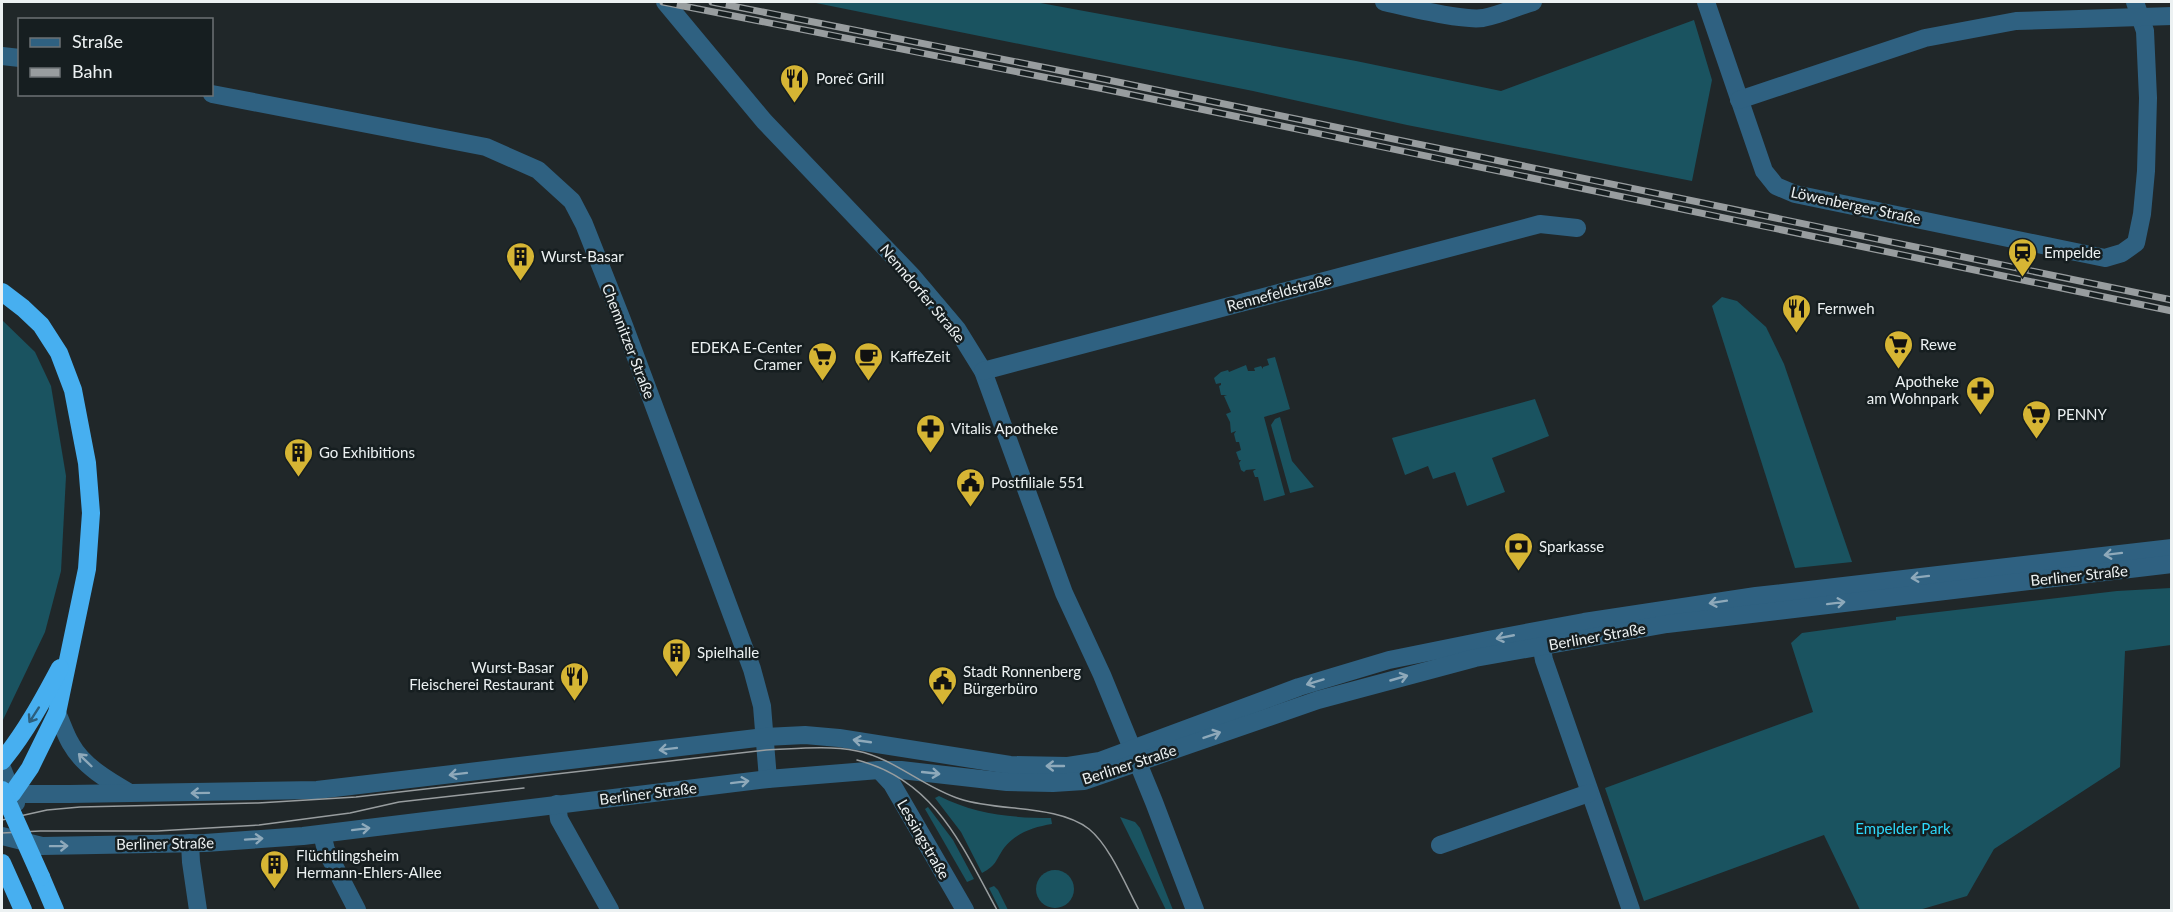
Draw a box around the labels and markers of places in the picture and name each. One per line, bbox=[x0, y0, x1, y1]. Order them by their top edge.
restaurant icon: Poreč Grill bbox=[779, 62, 811, 104]
place label: Poreč Grill bbox=[816, 69, 884, 87]
station icon: Empelde bbox=[2007, 236, 2039, 278]
building icon: Wurst-Basar bbox=[504, 240, 536, 282]
place label: Empelde bbox=[2044, 243, 2101, 261]
place label: Wurst-Basar bbox=[541, 247, 624, 265]
restaurant icon: Fernweh bbox=[1780, 292, 1812, 334]
place label: Fernweh bbox=[1817, 299, 1875, 317]
supermarket icon: Rewe bbox=[1883, 328, 1915, 370]
place label: Rewe bbox=[1920, 335, 1956, 353]
place label: EDEKA E-Center Cramer bbox=[691, 338, 803, 373]
supermarket icon: EDEKA E-Center Cramer bbox=[807, 340, 839, 382]
cafe icon: KaffeZeit bbox=[853, 340, 885, 382]
place label: KaffeZeit bbox=[890, 347, 951, 365]
place label: Apotheke am Wohnpark bbox=[1867, 372, 1959, 407]
pharmacy icon: Apotheke am Wohnpark bbox=[1964, 374, 1996, 416]
supermarket icon: PENNY bbox=[2020, 398, 2052, 440]
place label: PENNY bbox=[2057, 405, 2108, 423]
pharmacy icon: Vitalis Apotheke bbox=[914, 412, 946, 454]
place label: Vitalis Apotheke bbox=[951, 419, 1058, 437]
building icon: Go Exhibitions bbox=[282, 436, 314, 478]
place label: Go Exhibitions bbox=[319, 443, 415, 461]
public building icon: Postfiliale 551 bbox=[954, 466, 986, 508]
place label: Postfiliale 551 bbox=[991, 473, 1085, 491]
bank icon: Sparkasse bbox=[1502, 530, 1534, 572]
place label: Sparkasse bbox=[1539, 537, 1604, 555]
building icon: Spielhalle bbox=[660, 636, 692, 678]
place label: Spielhalle bbox=[697, 643, 759, 661]
place label: Wurst-Basar Fleischerei Restaurant bbox=[409, 658, 555, 693]
restaurant icon: Wurst-Basar Fleischerei Restaurant bbox=[559, 660, 591, 702]
place label: Stadt Ronnenberg Bürgerbüro bbox=[963, 662, 1081, 697]
public building icon: Stadt Ronnenberg Bürgerbüro bbox=[926, 664, 958, 706]
place label: Flüchtlingsheim Hermann-Ehlers-Allee bbox=[296, 846, 442, 881]
building icon: Flüchtlingsheim Hermann-Ehlers-Allee bbox=[259, 848, 291, 890]

